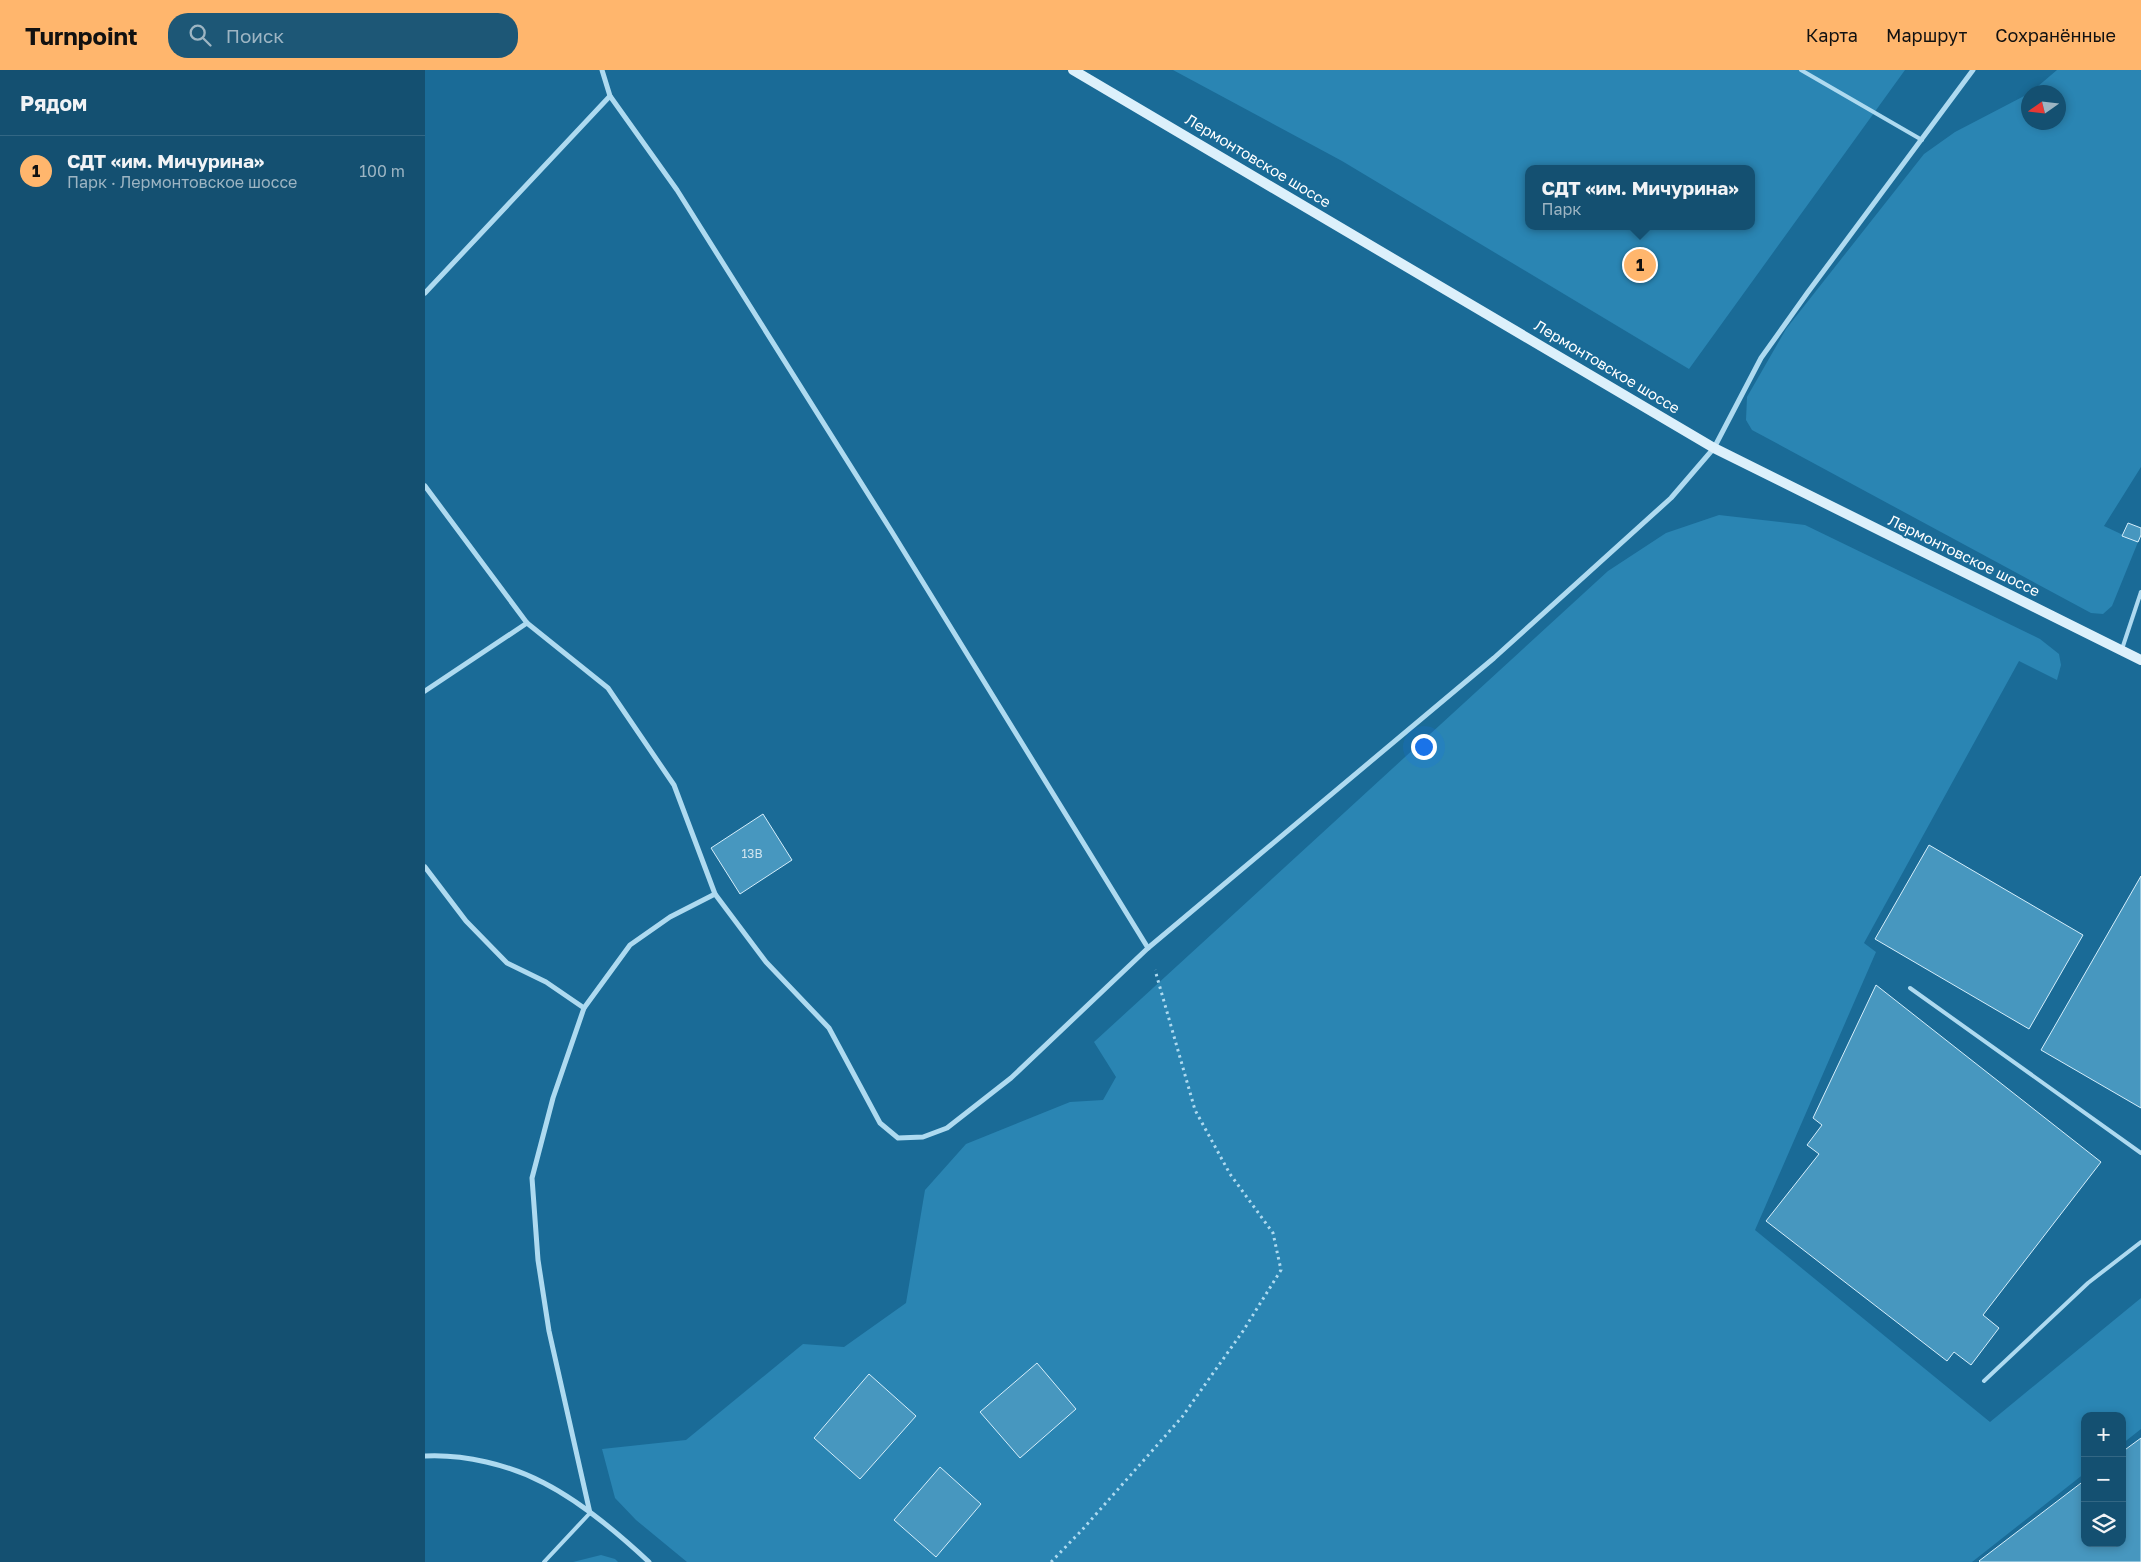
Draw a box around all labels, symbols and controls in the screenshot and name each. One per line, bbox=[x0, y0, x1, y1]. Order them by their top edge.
search box bbox=[168, 13, 518, 58]
text: Turnpoint bbox=[25, 21, 138, 50]
icon: search bbox=[186, 21, 214, 49]
text: Поиск bbox=[226, 24, 284, 47]
text: Карта bbox=[1806, 24, 1858, 46]
text: Маршрут bbox=[1886, 24, 1967, 46]
text: Сохранённые bbox=[1995, 24, 2116, 46]
north arrow bbox=[2021, 85, 2066, 130]
text: Рядом bbox=[20, 90, 87, 116]
street label: Лермонтовское шоссе bbox=[1183, 110, 1335, 211]
text: СДТ «им. Мичурина» bbox=[67, 149, 264, 172]
text: 1 bbox=[32, 161, 40, 181]
text: 100 m bbox=[359, 161, 405, 181]
popup bbox=[1525, 165, 1755, 230]
text: Парк · Лермонтовское шоссе bbox=[67, 172, 297, 192]
text: СДТ «им. Мичурина» bbox=[1541, 176, 1739, 199]
text: Парк bbox=[1541, 199, 1582, 219]
pin: 1 bbox=[1624, 246, 1656, 284]
street label: Лермонтовское шоссе bbox=[1532, 316, 1684, 417]
street label: Лермонтовское шоссе bbox=[1886, 511, 2043, 600]
your location bbox=[1411, 734, 1437, 760]
house number: 13В bbox=[742, 846, 762, 861]
map controls bbox=[2081, 1412, 2126, 1547]
button: + bbox=[2081, 1412, 2126, 1457]
button: − bbox=[2081, 1457, 2126, 1502]
button: layers bbox=[2081, 1502, 2126, 1547]

